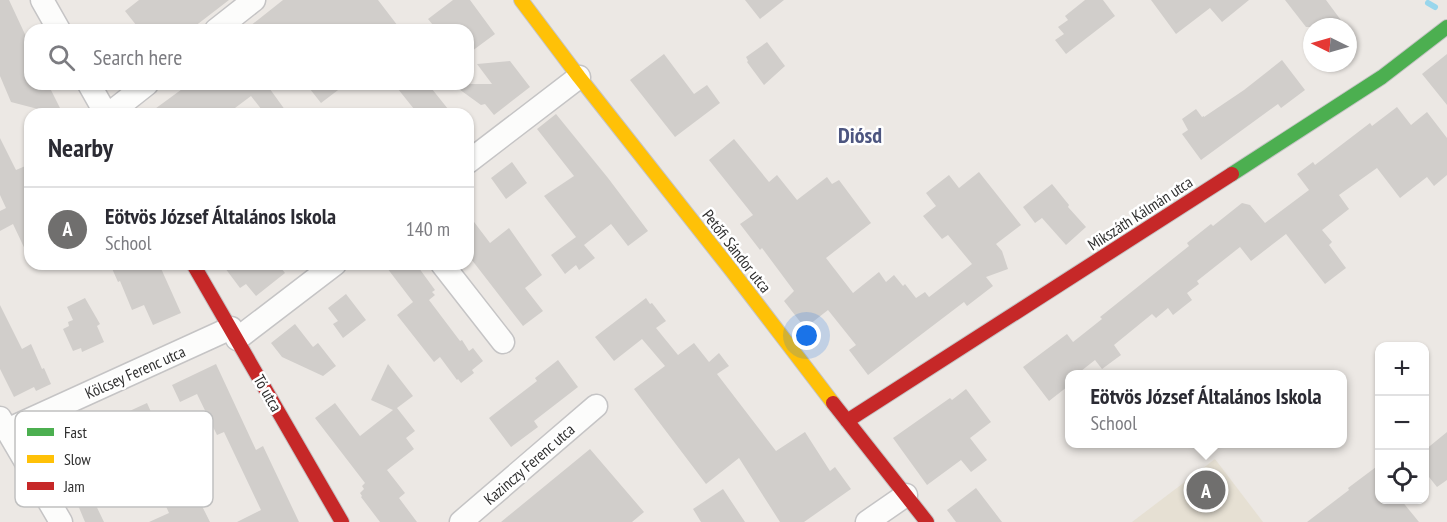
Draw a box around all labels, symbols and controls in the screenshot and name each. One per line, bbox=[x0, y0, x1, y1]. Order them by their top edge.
north arrow bbox=[1303, 18, 1357, 72]
search box bbox=[24, 24, 474, 90]
icon: search bbox=[45, 41, 78, 74]
text: Search here bbox=[93, 43, 182, 71]
district label: Diósd bbox=[838, 121, 882, 149]
text: Nearby bbox=[48, 131, 113, 164]
street label: Mikszáth Kálmán utca bbox=[1084, 172, 1196, 254]
text: Eötvös József Általános Iskola bbox=[105, 202, 336, 230]
street label: Petőfi Sándor utca bbox=[698, 205, 776, 297]
text: A bbox=[62, 216, 73, 242]
text: 140 m bbox=[406, 216, 450, 242]
text: School bbox=[105, 230, 151, 256]
your location bbox=[792, 321, 821, 350]
street label: Kölcsey Ferenc utca bbox=[82, 341, 188, 403]
map controls bbox=[1375, 342, 1429, 504]
button: + bbox=[1375, 342, 1429, 396]
popup bbox=[1065, 370, 1347, 448]
street label: Tó utca bbox=[249, 371, 287, 415]
text: Eötvös József Általános Iskola bbox=[1090, 382, 1322, 410]
button: − bbox=[1375, 396, 1429, 450]
text: School bbox=[1090, 410, 1137, 436]
legend bbox=[15, 411, 213, 507]
street label: Kazinczy Ferenc utca bbox=[480, 419, 578, 509]
text: Fast bbox=[64, 422, 87, 442]
text: Slow bbox=[64, 449, 91, 469]
button: locate bbox=[1375, 450, 1429, 504]
pin: A bbox=[1186, 468, 1226, 512]
text: Jam bbox=[63, 476, 85, 496]

